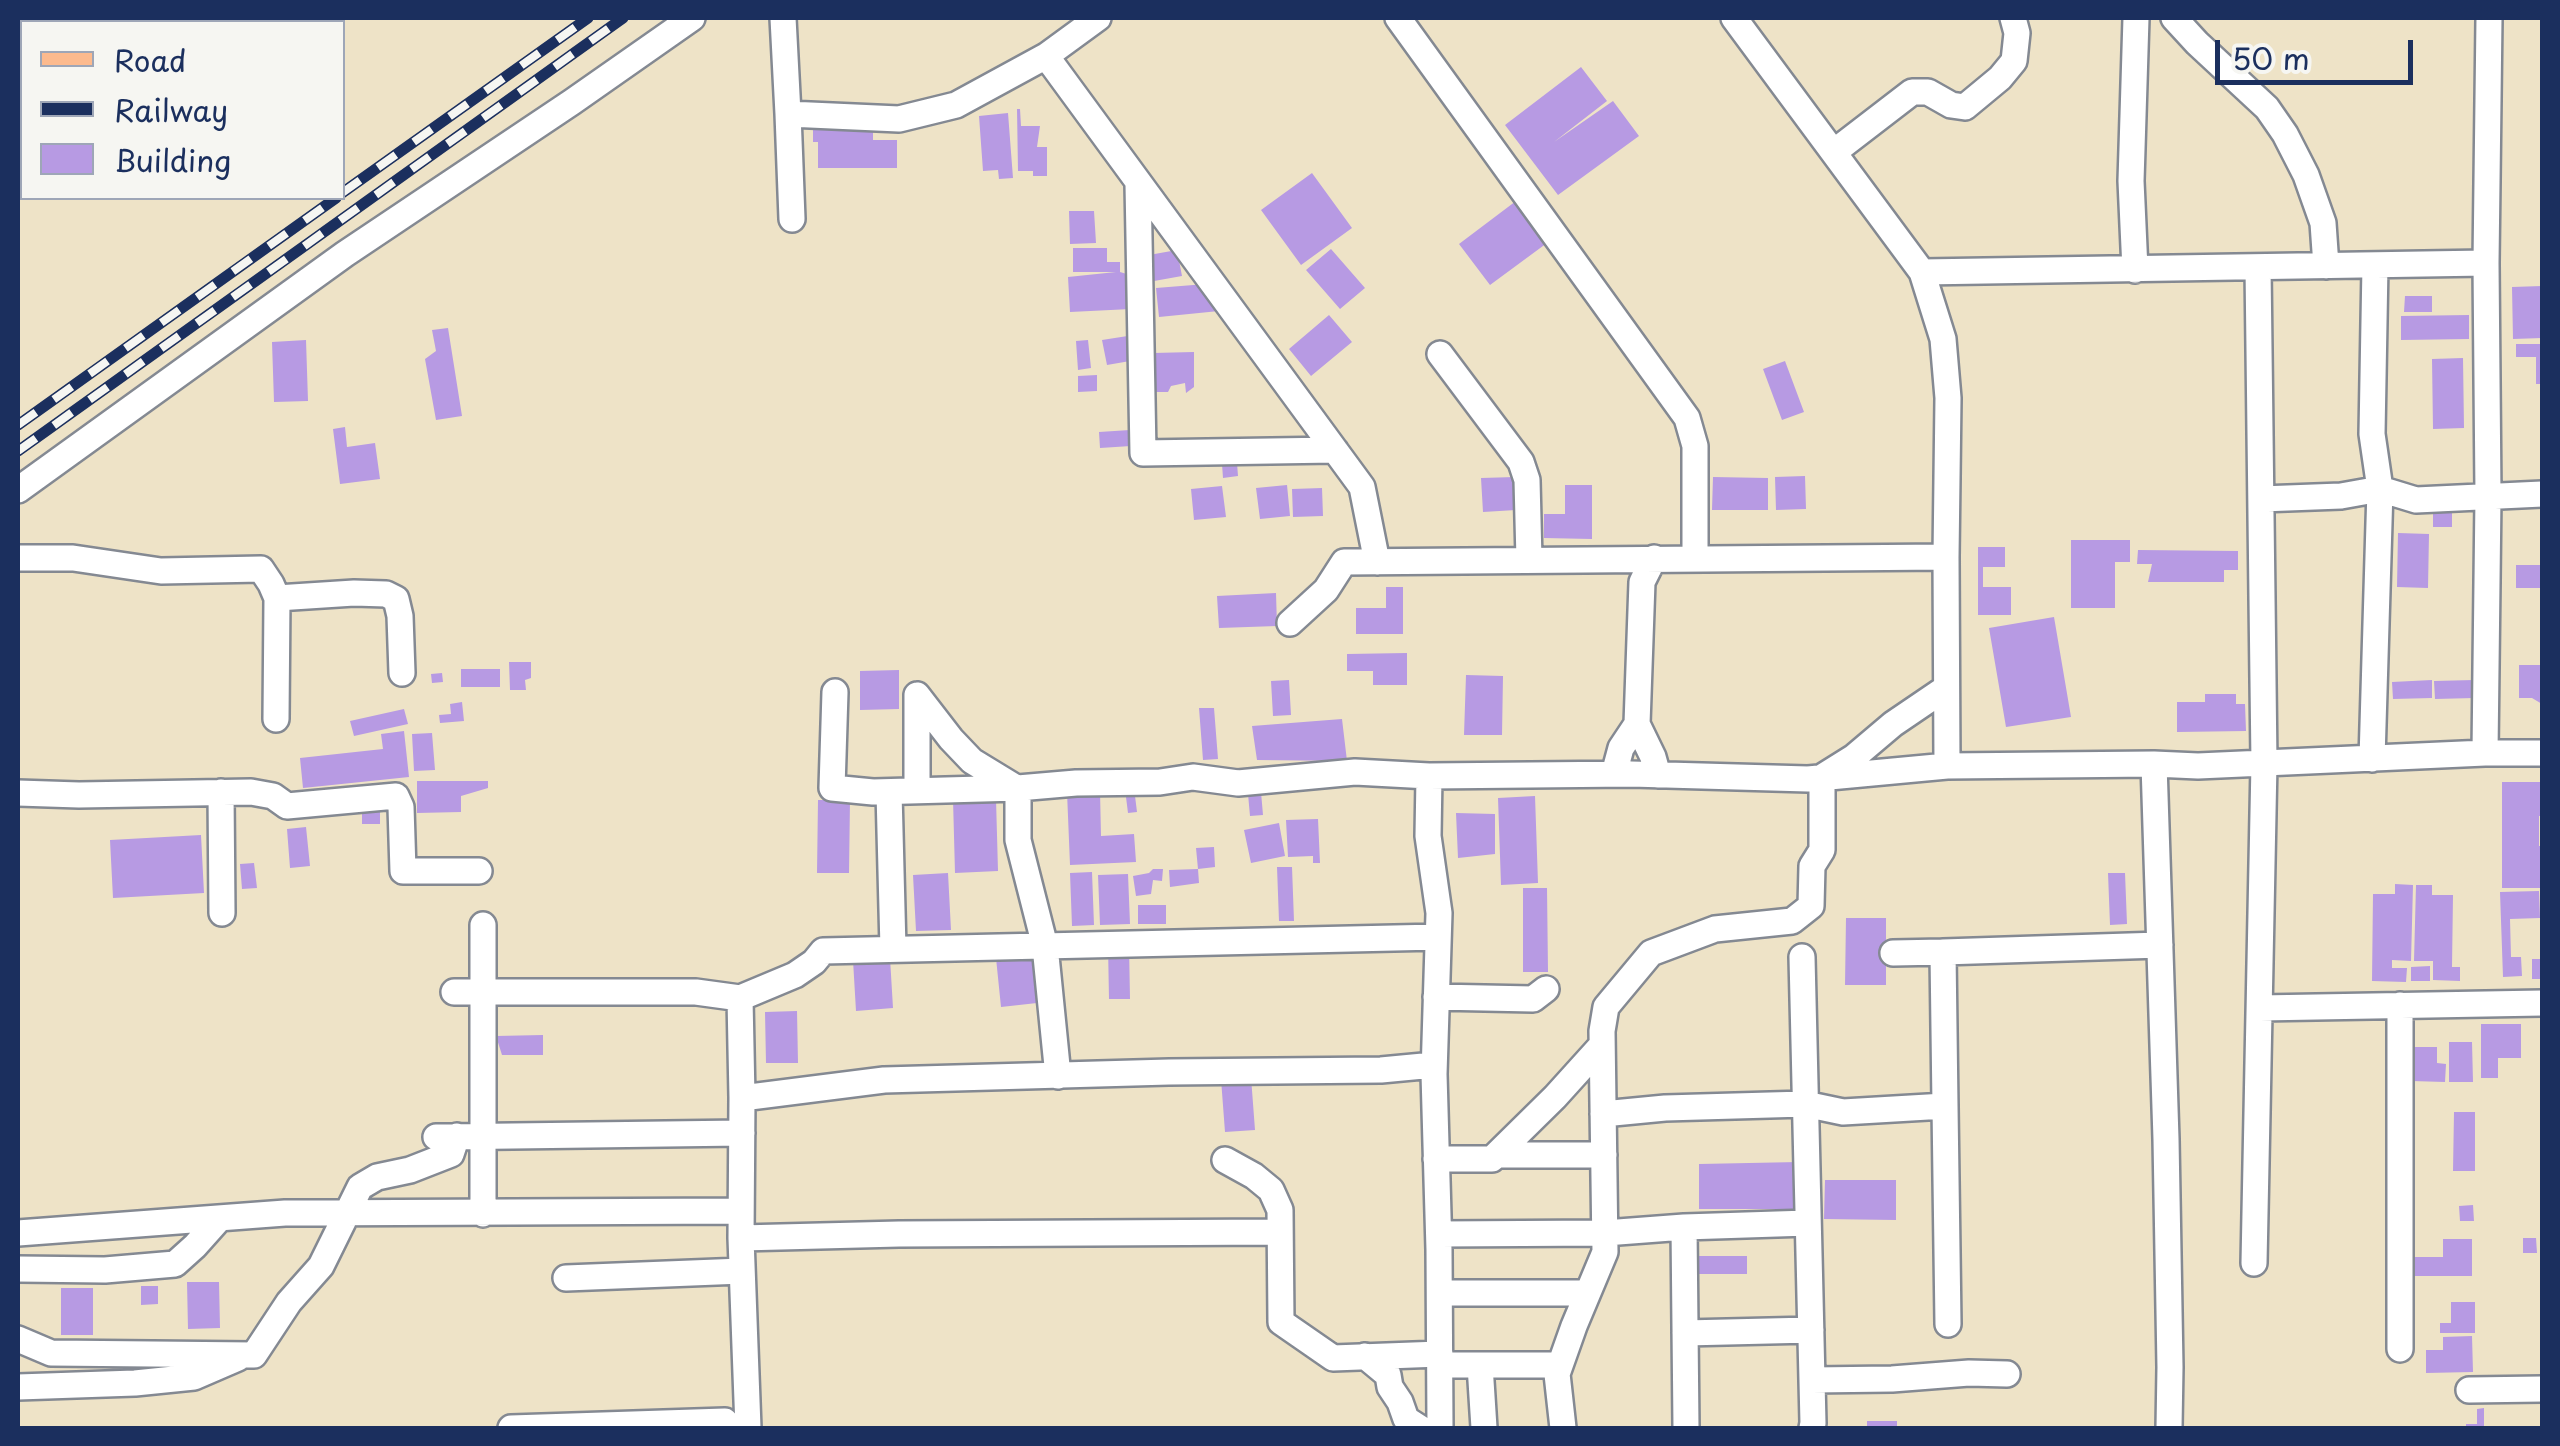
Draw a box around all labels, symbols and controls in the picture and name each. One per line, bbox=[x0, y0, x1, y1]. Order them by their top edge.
legend bbox=[20, 20, 345, 200]
scale bar bbox=[2220, 20, 2418, 82]
text: 50 m bbox=[2232, 35, 2310, 80]
text: Road bbox=[114, 37, 187, 82]
text: Railway bbox=[114, 87, 228, 132]
text: Building bbox=[114, 137, 231, 182]

